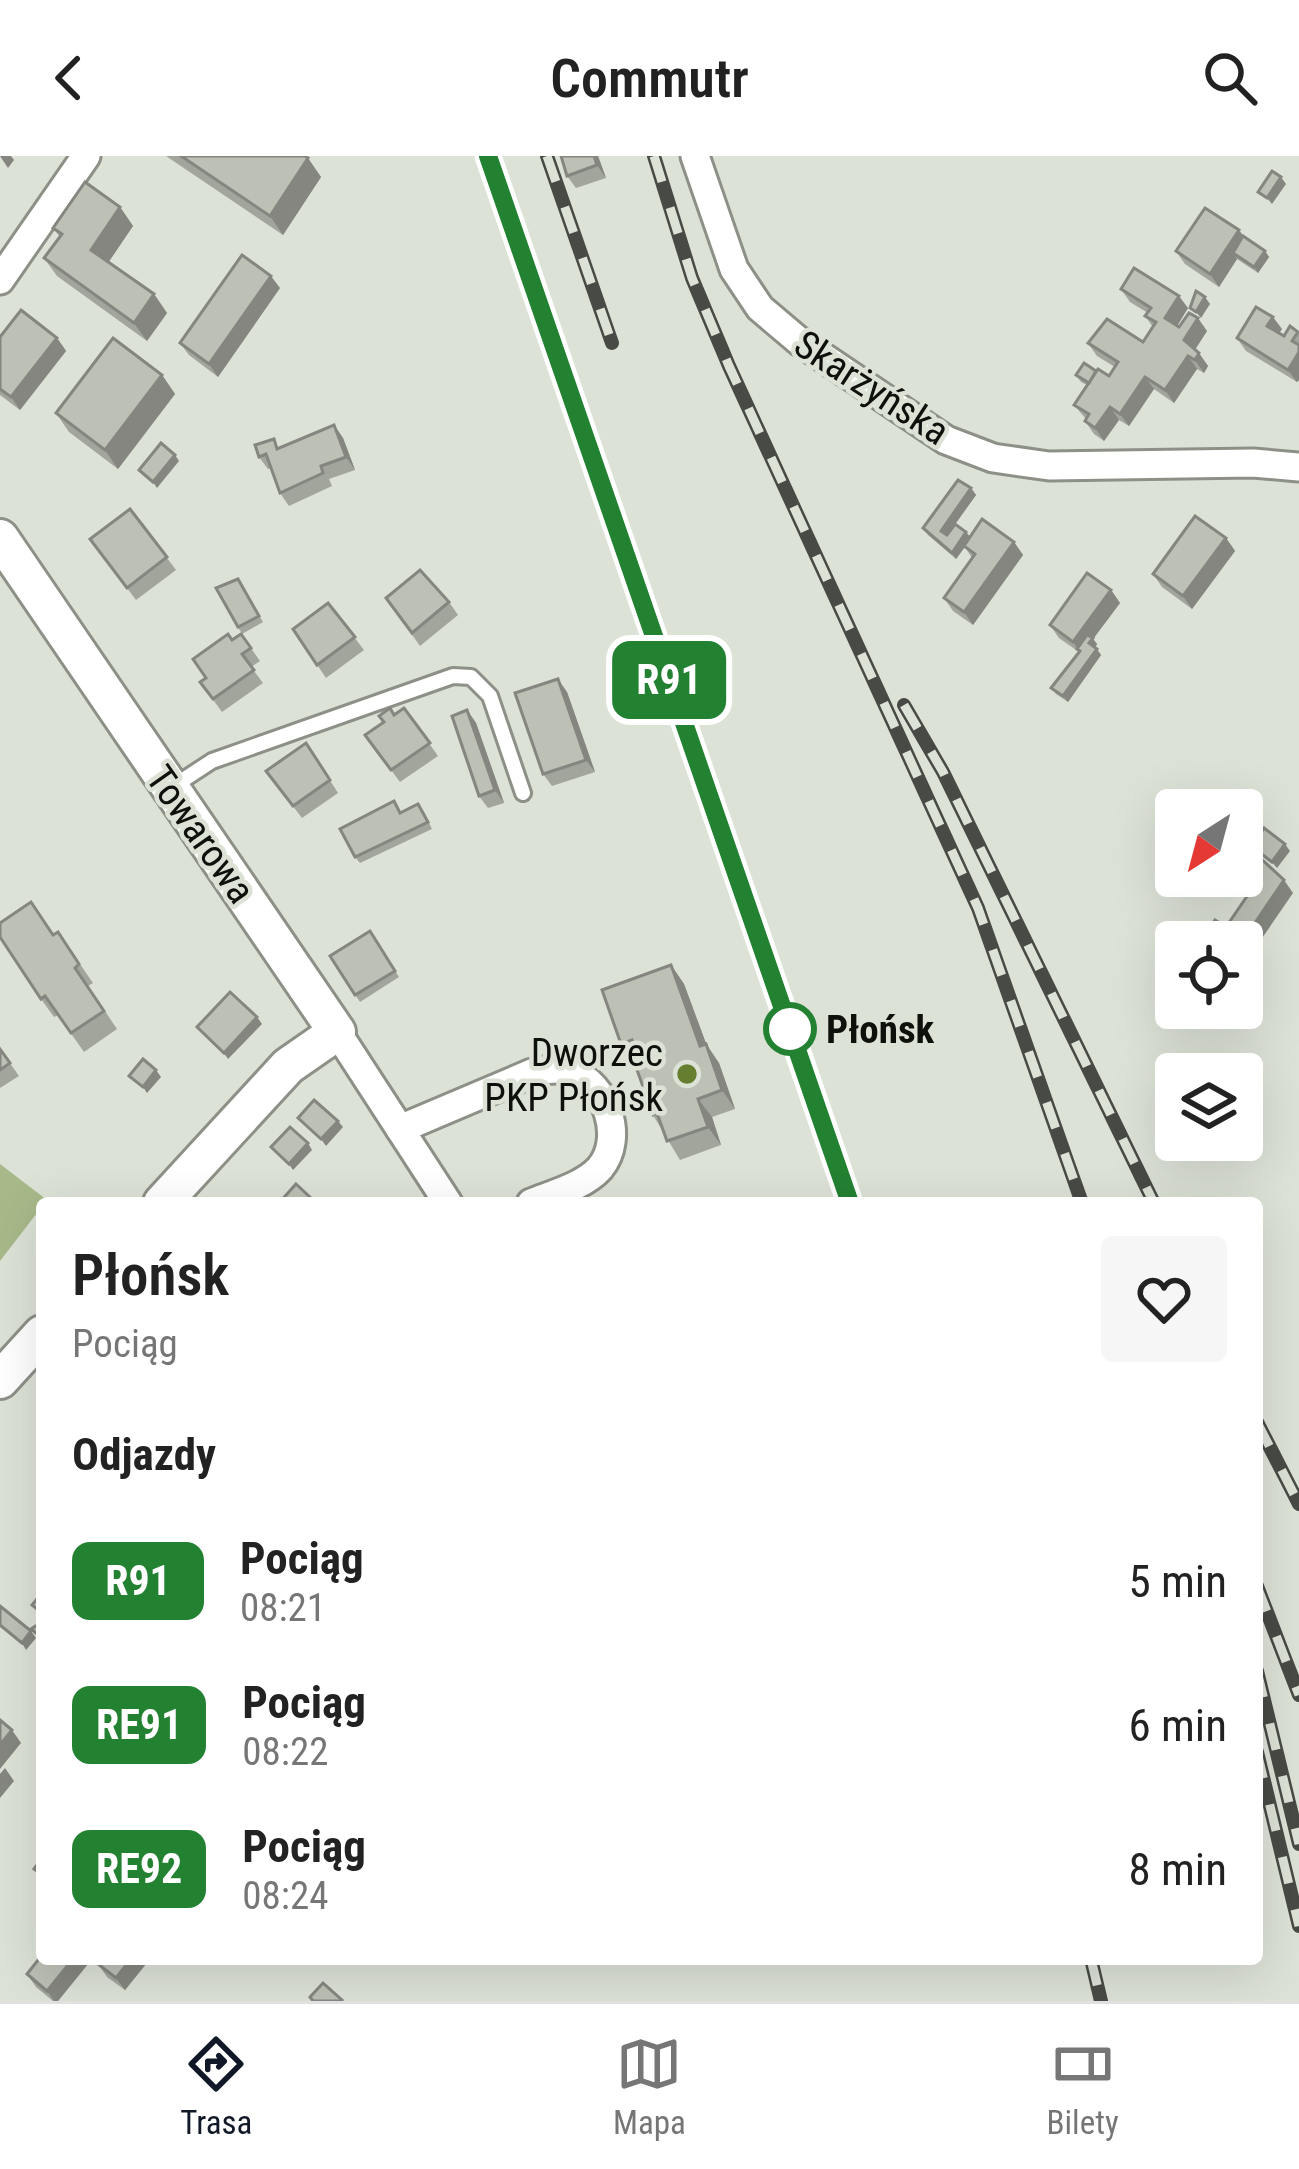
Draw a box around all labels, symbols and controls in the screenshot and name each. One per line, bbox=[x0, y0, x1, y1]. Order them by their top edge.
icon: back bbox=[36, 45, 102, 111]
icon: search bbox=[1197, 45, 1263, 111]
text: Commutr bbox=[550, 47, 749, 110]
street label: Skarżyńska bbox=[786, 321, 957, 455]
line badge: R91 bbox=[600, 641, 738, 719]
text: R91 bbox=[636, 655, 702, 704]
street label: Towarowa bbox=[136, 757, 264, 912]
north arrow bbox=[1155, 789, 1263, 897]
map controls bbox=[1155, 789, 1263, 1161]
button: locate bbox=[1155, 921, 1263, 1029]
marker: Płońsk bbox=[765, 1004, 815, 1054]
place label: Płońsk bbox=[826, 1007, 935, 1053]
place label: Dworzec PKP Płońsk bbox=[484, 1030, 663, 1121]
button: layers bbox=[1155, 1053, 1263, 1161]
marker: Dworzec PKP Płońsk bbox=[674, 1061, 700, 1087]
button: heart bbox=[1101, 1236, 1227, 1362]
text: Płońsk bbox=[72, 1242, 229, 1309]
text: Pociąg bbox=[72, 1321, 178, 1367]
text: Odjazdy bbox=[72, 1428, 216, 1481]
text: Pociąg bbox=[240, 1532, 364, 1585]
text: 5 min bbox=[1128, 1555, 1227, 1608]
text: R91 bbox=[105, 1556, 171, 1605]
text: 08:21 bbox=[240, 1585, 326, 1631]
text: Pociąg bbox=[242, 1676, 366, 1729]
text: 6 min bbox=[1128, 1699, 1227, 1752]
text: RE91 bbox=[96, 1700, 182, 1749]
text: 08:22 bbox=[242, 1729, 328, 1775]
text: Pociąg bbox=[242, 1820, 366, 1873]
text: 8 min bbox=[1128, 1843, 1227, 1896]
text: RE92 bbox=[96, 1844, 182, 1893]
text: 08:24 bbox=[242, 1873, 328, 1919]
tab: Trasa bbox=[180, 2031, 252, 2142]
tab: Mapa bbox=[613, 2031, 686, 2142]
tab: Bilety bbox=[1047, 2031, 1119, 2142]

